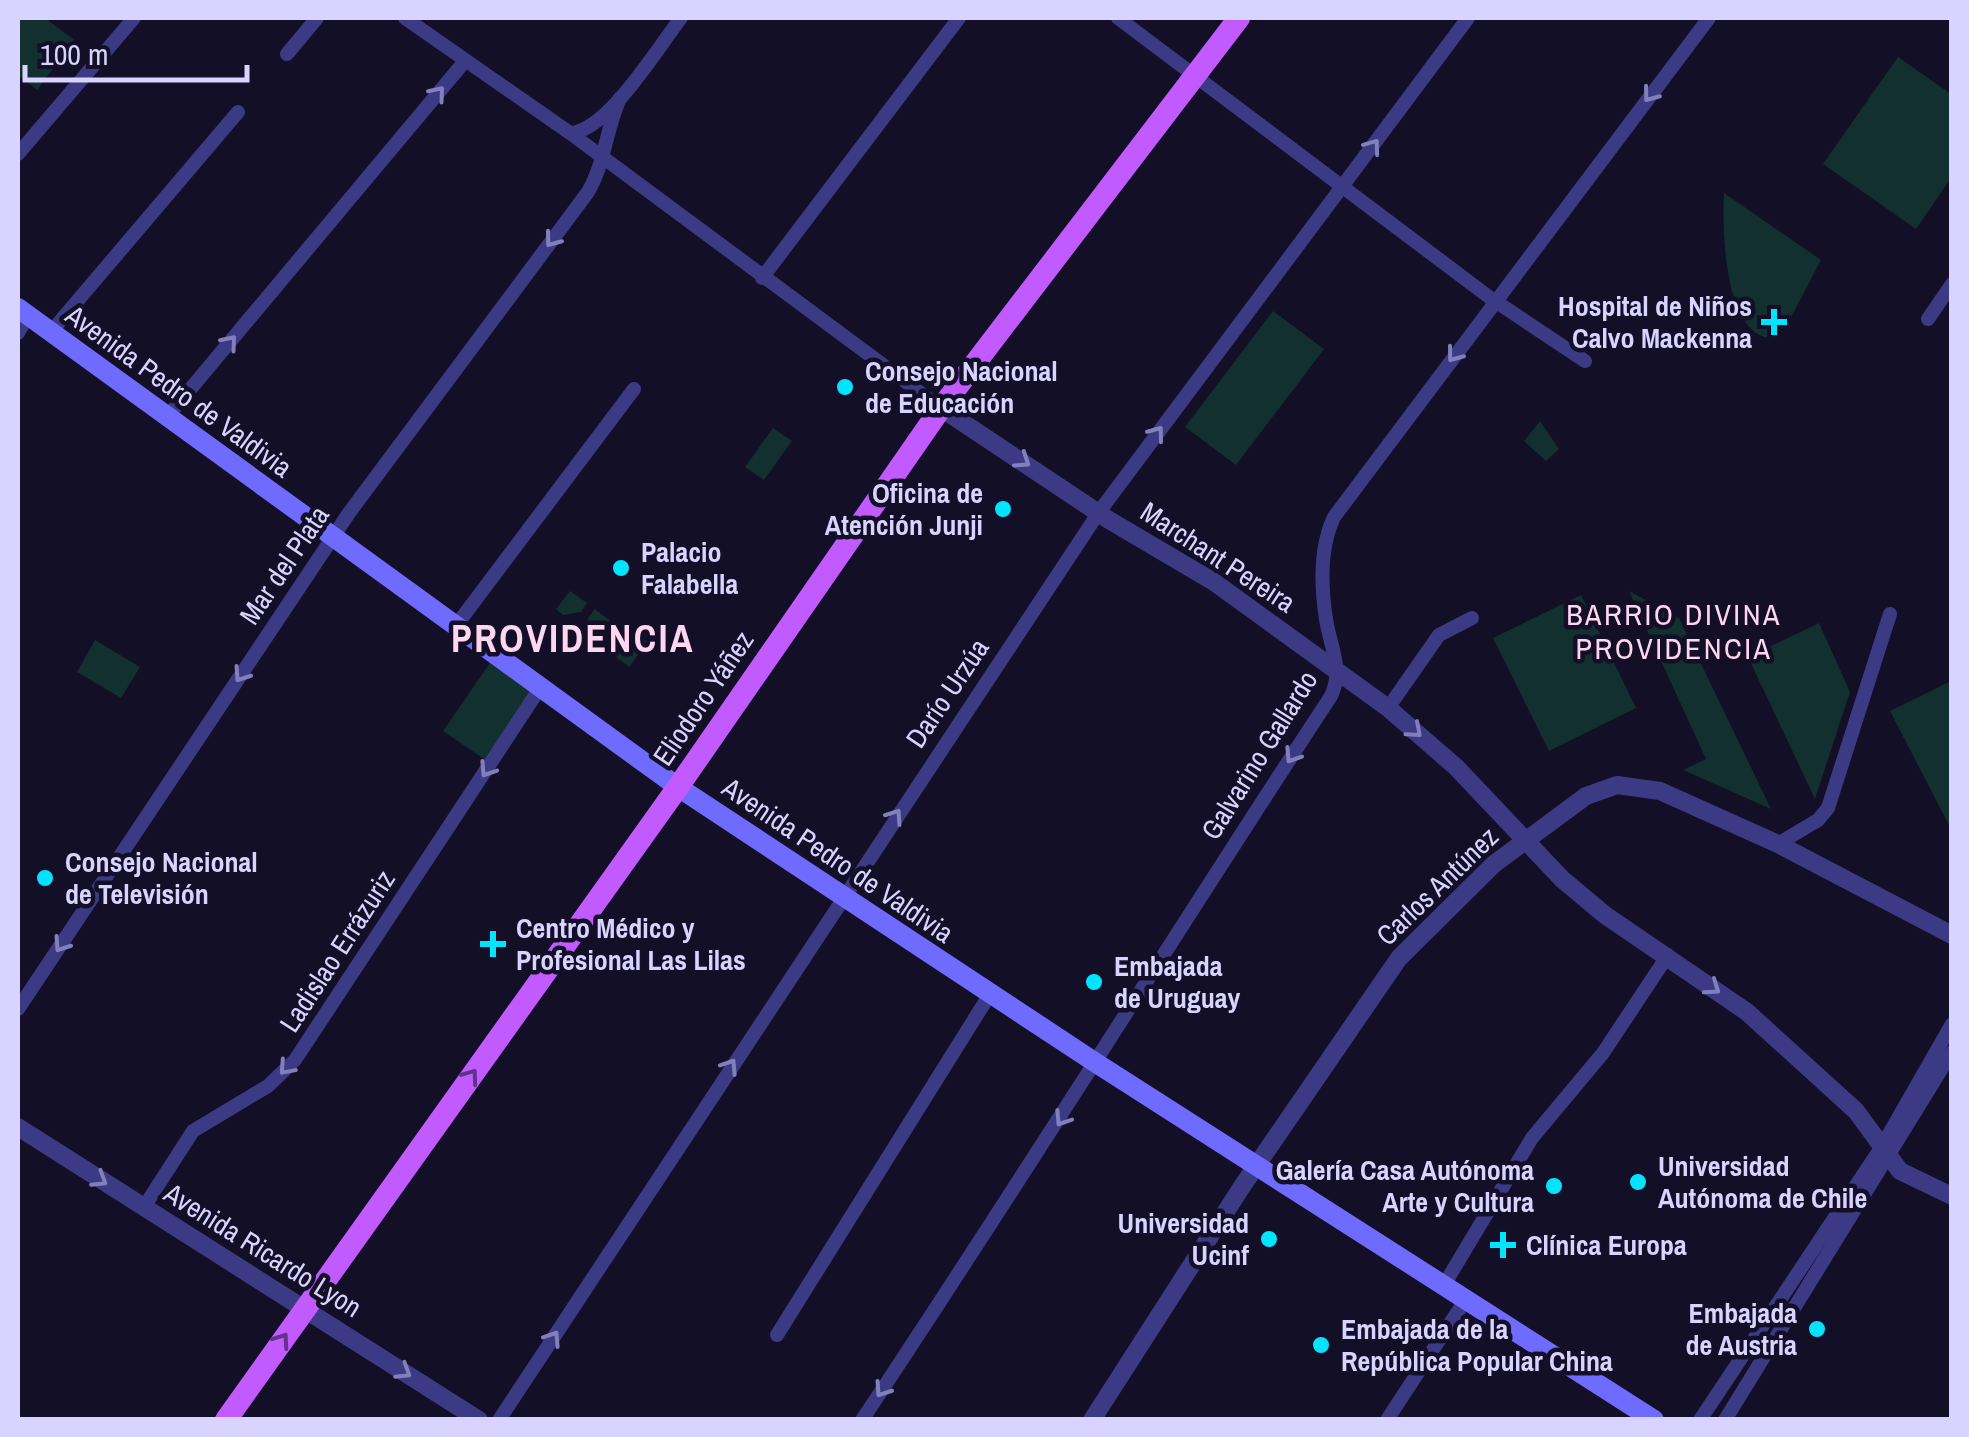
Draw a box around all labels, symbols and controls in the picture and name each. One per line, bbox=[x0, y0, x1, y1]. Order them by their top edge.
scale bar bbox=[25, 20, 248, 82]
text: 100 m bbox=[40, 34, 108, 74]
one-way arrow bbox=[1645, 84, 1662, 102]
one-way arrow bbox=[427, 86, 445, 105]
one-way arrow bbox=[1362, 139, 1379, 157]
one-way arrow bbox=[547, 229, 564, 247]
place label: Hospital de Niños Calvo Mackenna bbox=[1558, 287, 1752, 357]
street label: Avenida Pedro de Valdivia bbox=[57, 295, 300, 486]
marker: Hospital de Niños Calvo Mackenna bbox=[1761, 309, 1787, 335]
one-way arrow bbox=[218, 336, 236, 354]
one-way arrow bbox=[1449, 344, 1466, 362]
place label: Consejo Nacional de Educación bbox=[865, 352, 1058, 422]
marker: Consejo Nacional de Educación bbox=[834, 376, 856, 398]
one-way arrow bbox=[1145, 426, 1162, 444]
one-way arrow bbox=[1013, 449, 1031, 468]
place label: Oficina de Atención Junji bbox=[825, 474, 983, 544]
street label: Marchant Pereira bbox=[1133, 493, 1303, 621]
street label: Mar del Plata bbox=[230, 498, 338, 632]
marker: Oficina de Atención Junji bbox=[992, 498, 1014, 520]
place label: Palacio Falabella bbox=[641, 533, 738, 603]
marker: Palacio Falabella bbox=[610, 557, 632, 579]
district label: BARRIO DIVINA PROVIDENCIA bbox=[1566, 594, 1782, 668]
district label: PROVIDENCIA bbox=[451, 613, 695, 664]
street label: Eliodoro Yáñez bbox=[644, 623, 762, 773]
street label: Darío Urzúa bbox=[897, 631, 997, 755]
one-way arrow bbox=[235, 663, 253, 682]
street label: Galvarino Gallardo bbox=[1192, 663, 1326, 847]
one-way arrow bbox=[1404, 720, 1422, 738]
one-way arrow bbox=[1285, 745, 1304, 763]
one-way arrow bbox=[480, 759, 499, 777]
street label: Avenida Pedro de Valdivia bbox=[714, 768, 961, 952]
one-way arrow bbox=[883, 809, 902, 827]
street label: Carlos Antúnez bbox=[1368, 818, 1506, 954]
place label: Consejo Nacional de Televisión bbox=[65, 843, 258, 913]
street label: Ladislao Errázuriz bbox=[270, 863, 404, 1039]
marker: Consejo Nacional de Televisión bbox=[34, 867, 56, 889]
place label: Centro Médico y Profesional Las Lilas bbox=[516, 909, 746, 979]
marker: Centro Médico y Profesional Las Lilas bbox=[480, 931, 506, 957]
one-way arrow bbox=[54, 934, 73, 952]
place label: Embajada de Uruguay bbox=[1114, 947, 1241, 1017]
marker: Embajada de Uruguay bbox=[1083, 971, 1105, 993]
one-way arrow bbox=[1702, 975, 1721, 994]
one-way arrow bbox=[280, 1057, 298, 1075]
one-way arrow bbox=[718, 1059, 737, 1077]
one-way arrow bbox=[459, 1068, 478, 1087]
one-way arrow bbox=[1056, 1108, 1074, 1127]
place label: Universidad Autónoma de Chile bbox=[1658, 1147, 1867, 1217]
place label: Galería Casa Autónoma Arte y Cultura bbox=[1276, 1151, 1534, 1221]
one-way arrow bbox=[89, 1167, 107, 1186]
marker: Universidad Autónoma de Chile bbox=[1627, 1171, 1649, 1193]
street label: Avenida Ricardo Lyon bbox=[156, 1173, 369, 1326]
marker: Galería Casa Autónoma Arte y Cultura bbox=[1543, 1175, 1565, 1197]
place label: Universidad Ucinf bbox=[1118, 1204, 1249, 1274]
place label: Clínica Europa bbox=[1526, 1226, 1687, 1264]
marker: Universidad Ucinf bbox=[1258, 1228, 1280, 1250]
marker: Clínica Europa bbox=[1490, 1232, 1516, 1258]
place label: Embajada de Austria bbox=[1686, 1294, 1797, 1364]
place label: Embajada de la República Popular China bbox=[1341, 1310, 1613, 1380]
marker: Embajada de Austria bbox=[1806, 1318, 1828, 1340]
one-way arrow bbox=[540, 1331, 559, 1349]
one-way arrow bbox=[270, 1332, 288, 1351]
marker: Embajada de la República Popular China bbox=[1310, 1334, 1332, 1356]
one-way arrow bbox=[393, 1360, 411, 1379]
one-way arrow bbox=[876, 1378, 894, 1397]

